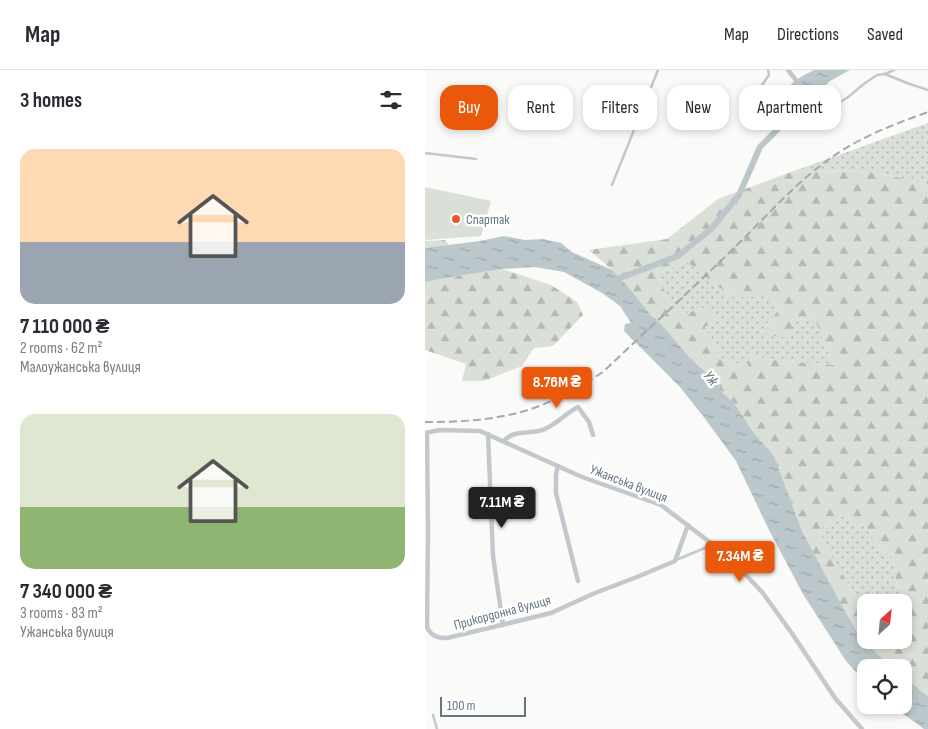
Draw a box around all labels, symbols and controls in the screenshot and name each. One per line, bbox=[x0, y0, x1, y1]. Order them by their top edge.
text: Map bbox=[25, 20, 60, 49]
text: Map bbox=[724, 24, 749, 45]
text: Directions bbox=[777, 24, 839, 45]
text: Saved bbox=[867, 24, 903, 45]
chip: Buy bbox=[440, 85, 498, 130]
chip: Rent bbox=[508, 85, 573, 130]
chip: Filters bbox=[583, 85, 657, 130]
chip: New bbox=[667, 85, 729, 130]
chip: Apartment bbox=[739, 85, 841, 130]
icon: filters bbox=[377, 86, 405, 114]
text: 3 homes bbox=[20, 88, 82, 113]
icon: home bbox=[168, 181, 258, 271]
place label: Спартак bbox=[466, 211, 510, 228]
marker: Спартак bbox=[450, 213, 462, 225]
text: 7 110 000 ₴ bbox=[20, 314, 109, 339]
text: 2 rooms · 62 m² bbox=[20, 339, 103, 358]
text: Малоужанська вулиця bbox=[20, 358, 141, 377]
pin: 8.76M ₴ bbox=[511, 366, 603, 409]
water label: Уж bbox=[699, 367, 723, 390]
text: 8.76M ₴ bbox=[533, 373, 581, 392]
icon: home bbox=[168, 446, 258, 536]
street label: Ужанська вулиця bbox=[588, 461, 670, 506]
pin: 7.11M ₴ bbox=[456, 486, 548, 529]
text: 7.11M ₴ bbox=[479, 493, 525, 512]
pin: 7.34M ₴ bbox=[694, 540, 786, 583]
text: 7.34M ₴ bbox=[716, 547, 764, 566]
text: 7 340 000 ₴ bbox=[20, 579, 112, 604]
street label: Прикордонна вулиця bbox=[452, 591, 552, 634]
north arrow bbox=[857, 594, 913, 649]
map controls bbox=[857, 594, 912, 714]
text: 3 rooms · 83 m² bbox=[20, 604, 103, 623]
text: Ужанська вулиця bbox=[20, 623, 114, 642]
button: locate bbox=[857, 659, 912, 714]
scale bar bbox=[440, 694, 526, 717]
text: 100 m bbox=[447, 697, 476, 714]

